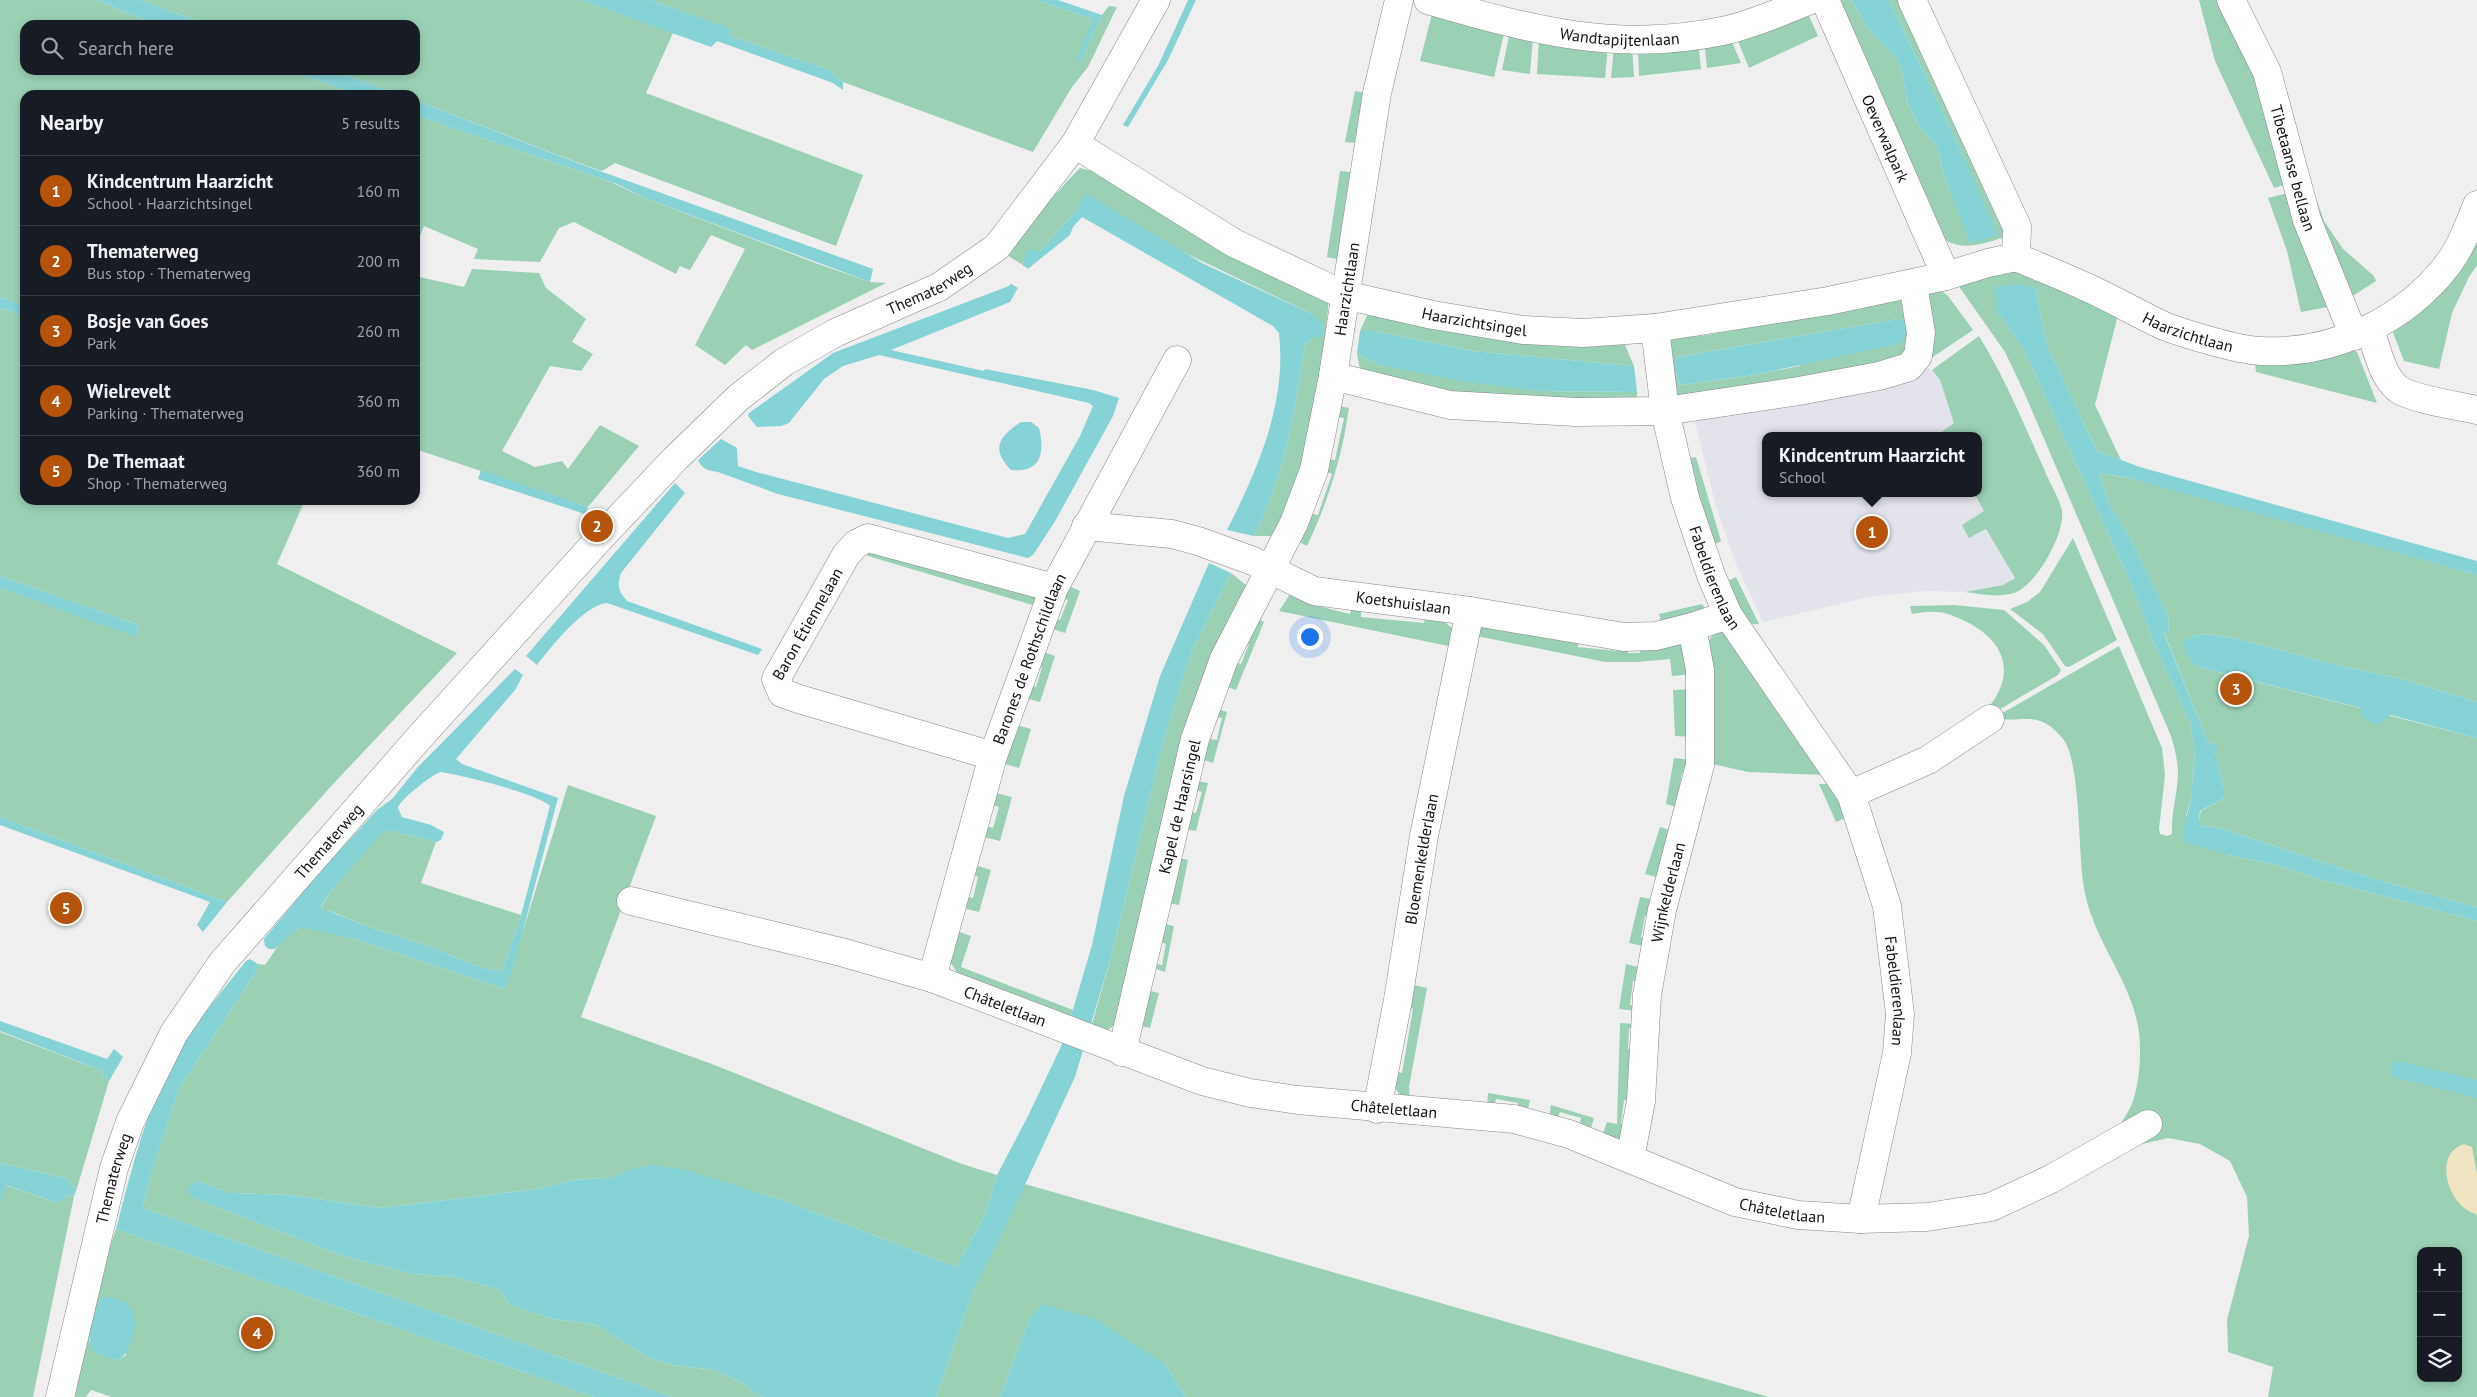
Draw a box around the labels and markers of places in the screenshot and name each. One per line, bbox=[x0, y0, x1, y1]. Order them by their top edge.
pin: 2 bbox=[581, 507, 613, 545]
pin: 1 bbox=[1856, 513, 1888, 551]
pin: 3 bbox=[2220, 670, 2252, 708]
pin: 5 bbox=[50, 889, 82, 927]
pin: 4 bbox=[241, 1314, 273, 1352]

